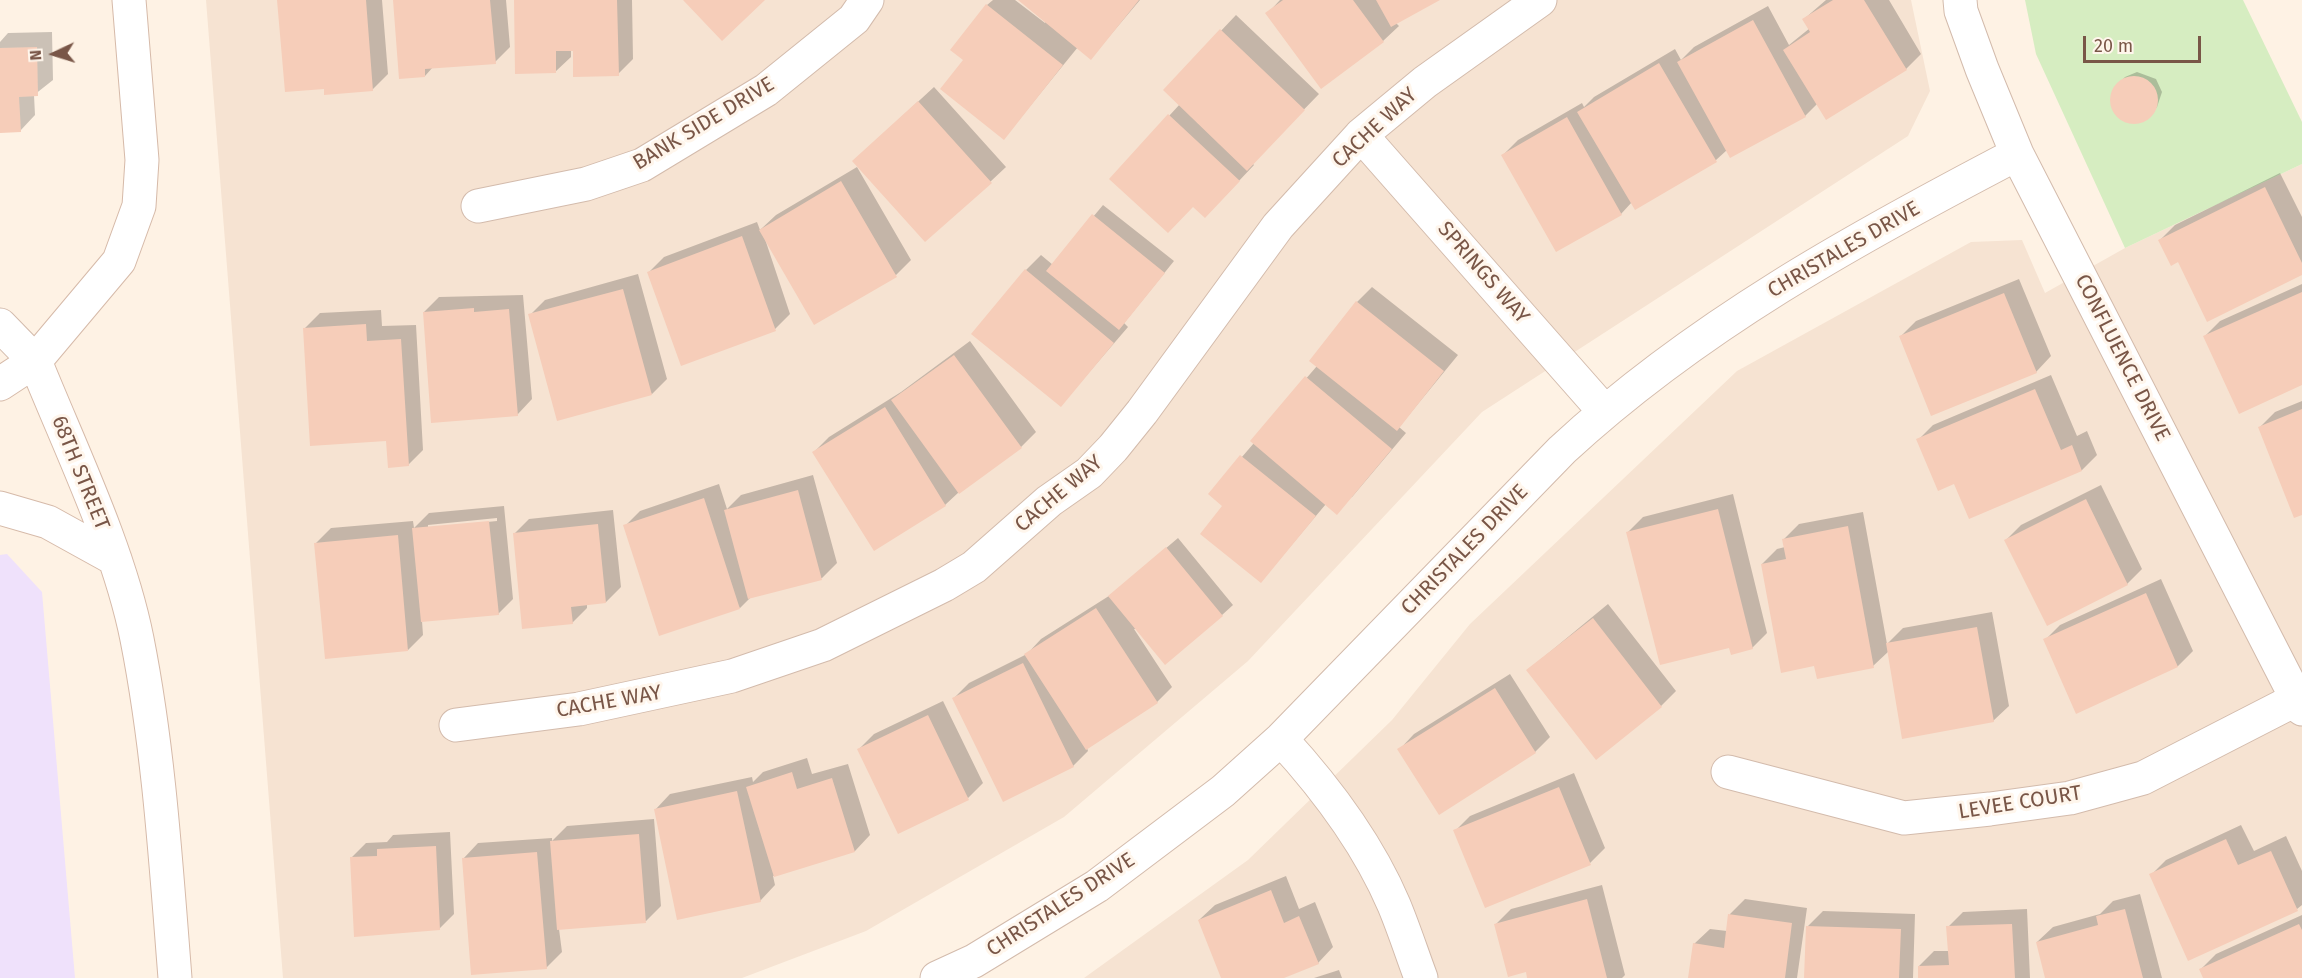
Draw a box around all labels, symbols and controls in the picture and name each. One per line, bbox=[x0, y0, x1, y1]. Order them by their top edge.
north arrow bbox=[24, 24, 84, 84]
scale bar bbox=[2086, 24, 2204, 62]
text: 20 m bbox=[2094, 35, 2133, 57]
text: N bbox=[26, 49, 45, 61]
street label: BANK SIDE DRIVE bbox=[629, 72, 779, 176]
street label: CACHE WAY bbox=[1328, 83, 1422, 173]
street label: CHRISTALES DRIVE bbox=[1763, 196, 1925, 304]
street label: SPRINGS WAY bbox=[1432, 217, 1534, 329]
street label: CONFLUENCE DRIVE bbox=[2069, 270, 2175, 446]
street label: 68TH STREET bbox=[46, 412, 114, 534]
street label: CACHE WAY bbox=[1010, 450, 1108, 538]
street label: CHRISTALES DRIVE bbox=[1396, 480, 1534, 620]
street label: CACHE WAY bbox=[554, 680, 664, 724]
street label: LEVEE COURT bbox=[1957, 781, 2083, 825]
street label: CHRISTALES DRIVE bbox=[982, 848, 1140, 962]

